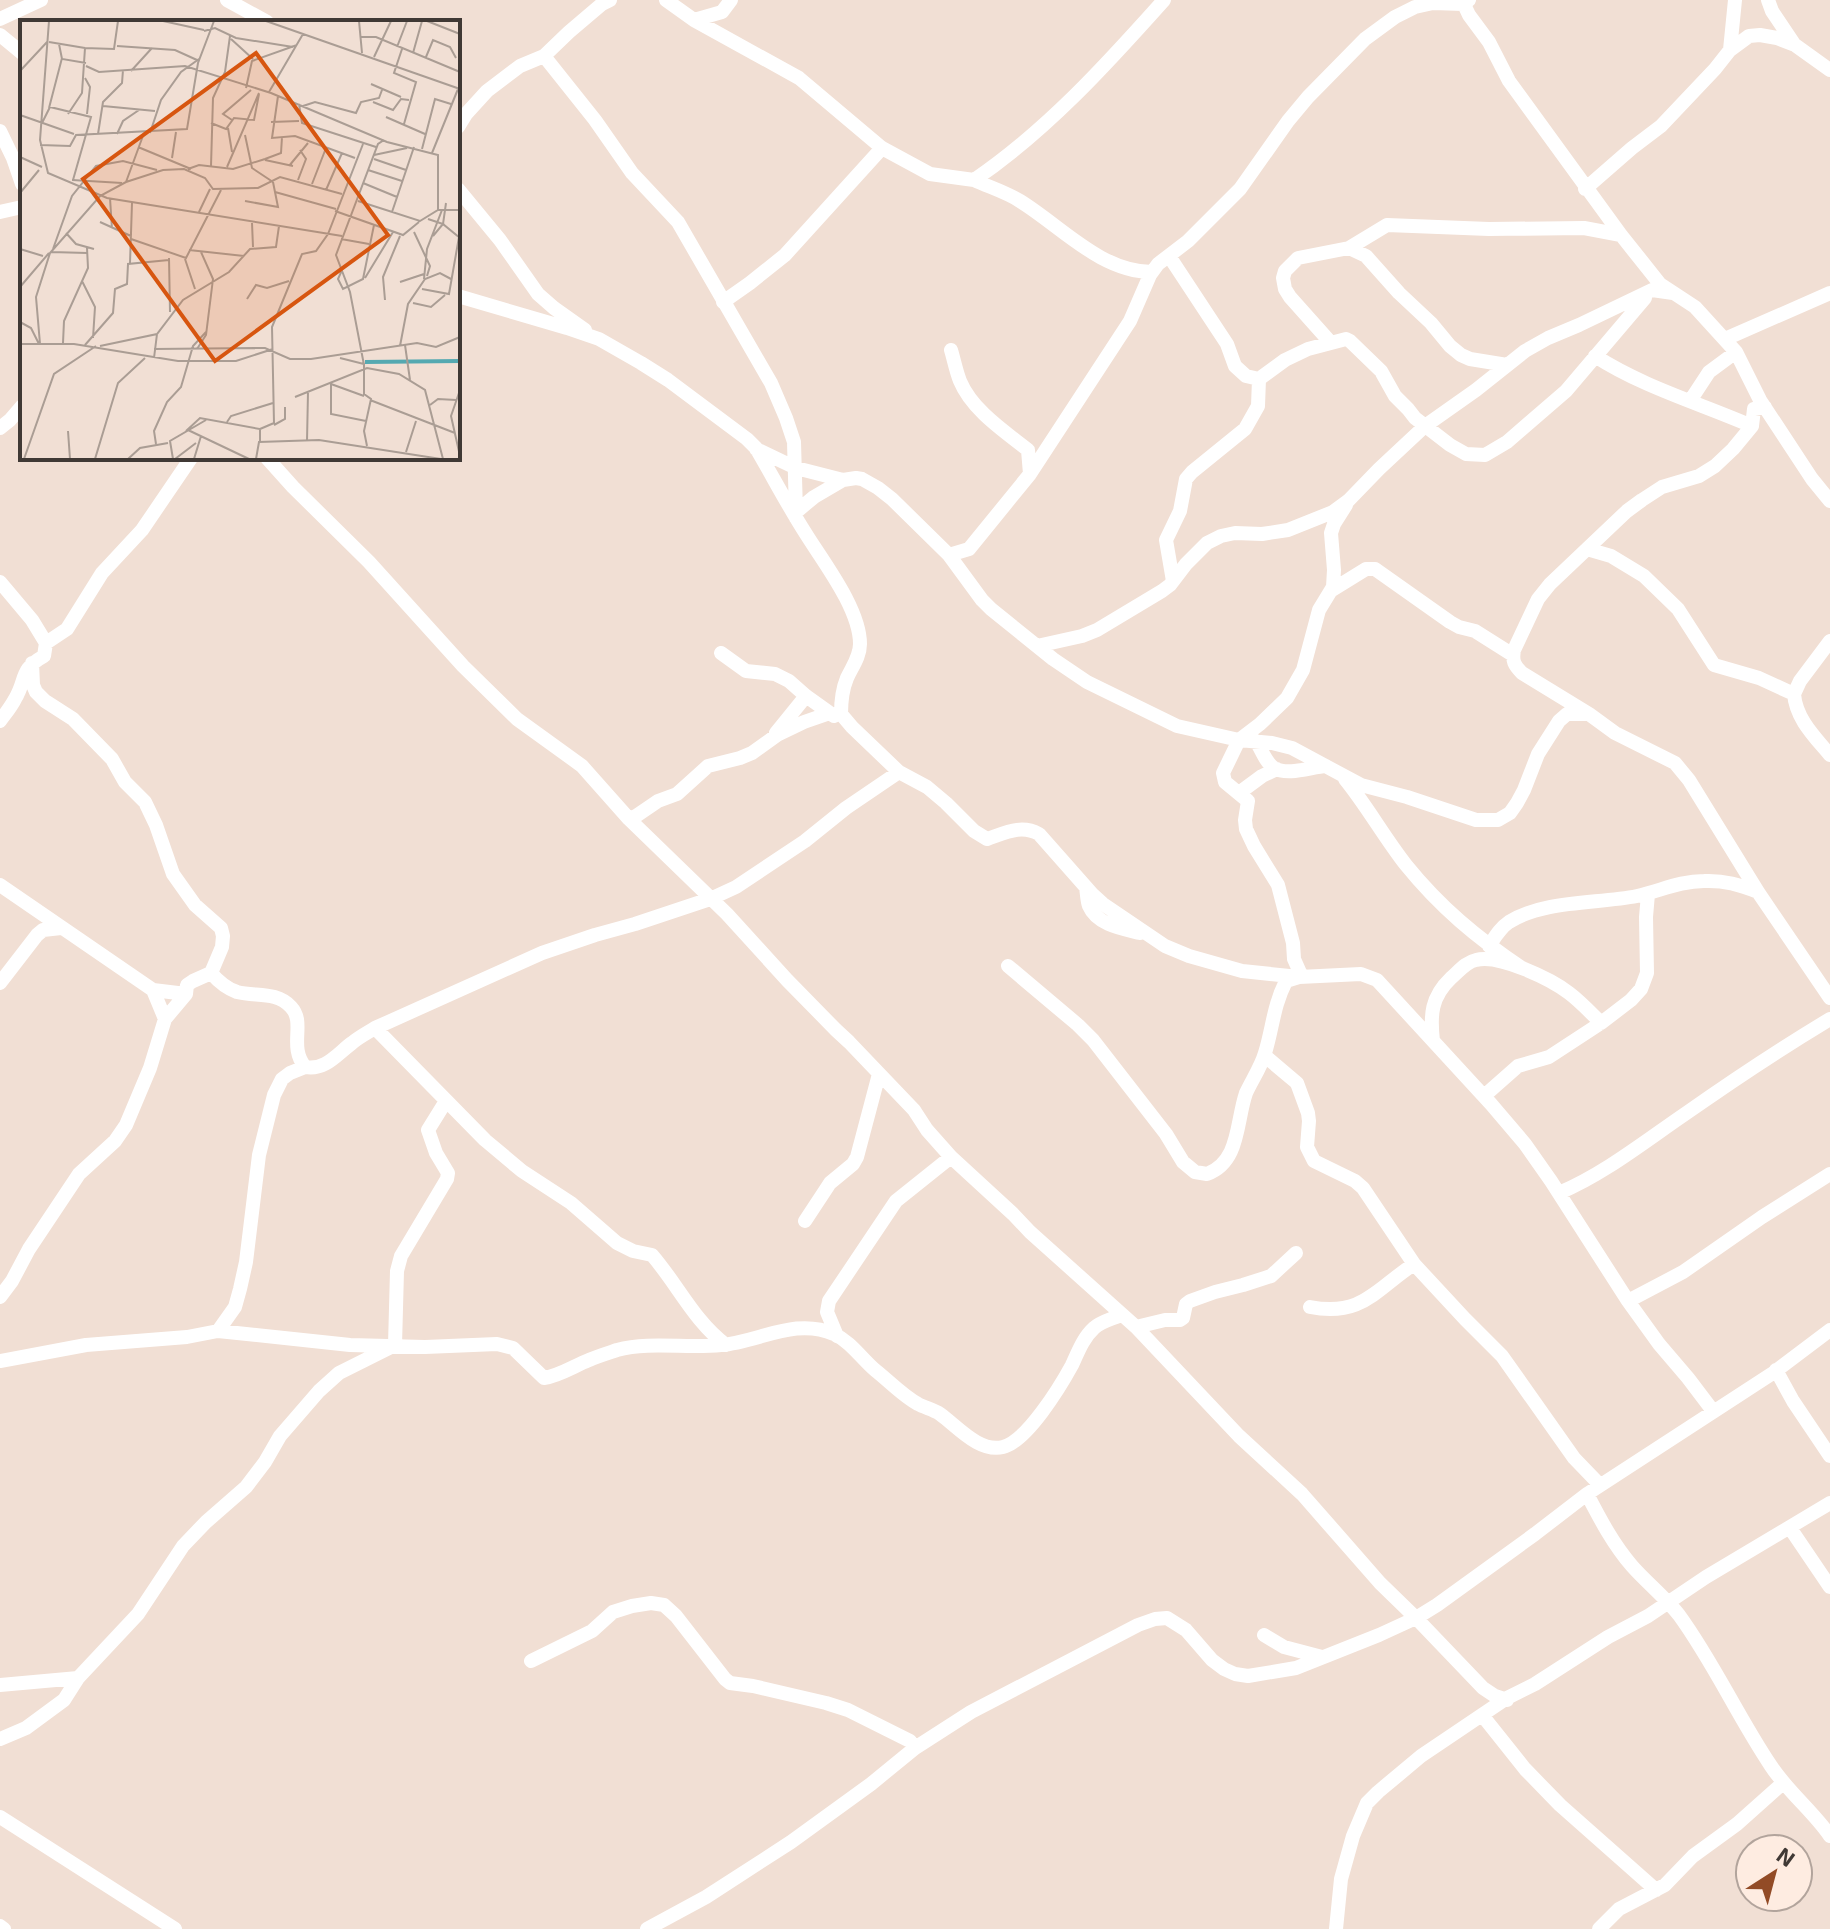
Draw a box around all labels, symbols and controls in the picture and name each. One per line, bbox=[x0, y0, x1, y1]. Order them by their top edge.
inset map bbox=[20, 20, 460, 460]
north arrow bbox=[1734, 1833, 1814, 1913]
text: N bbox=[1772, 1841, 1800, 1871]

